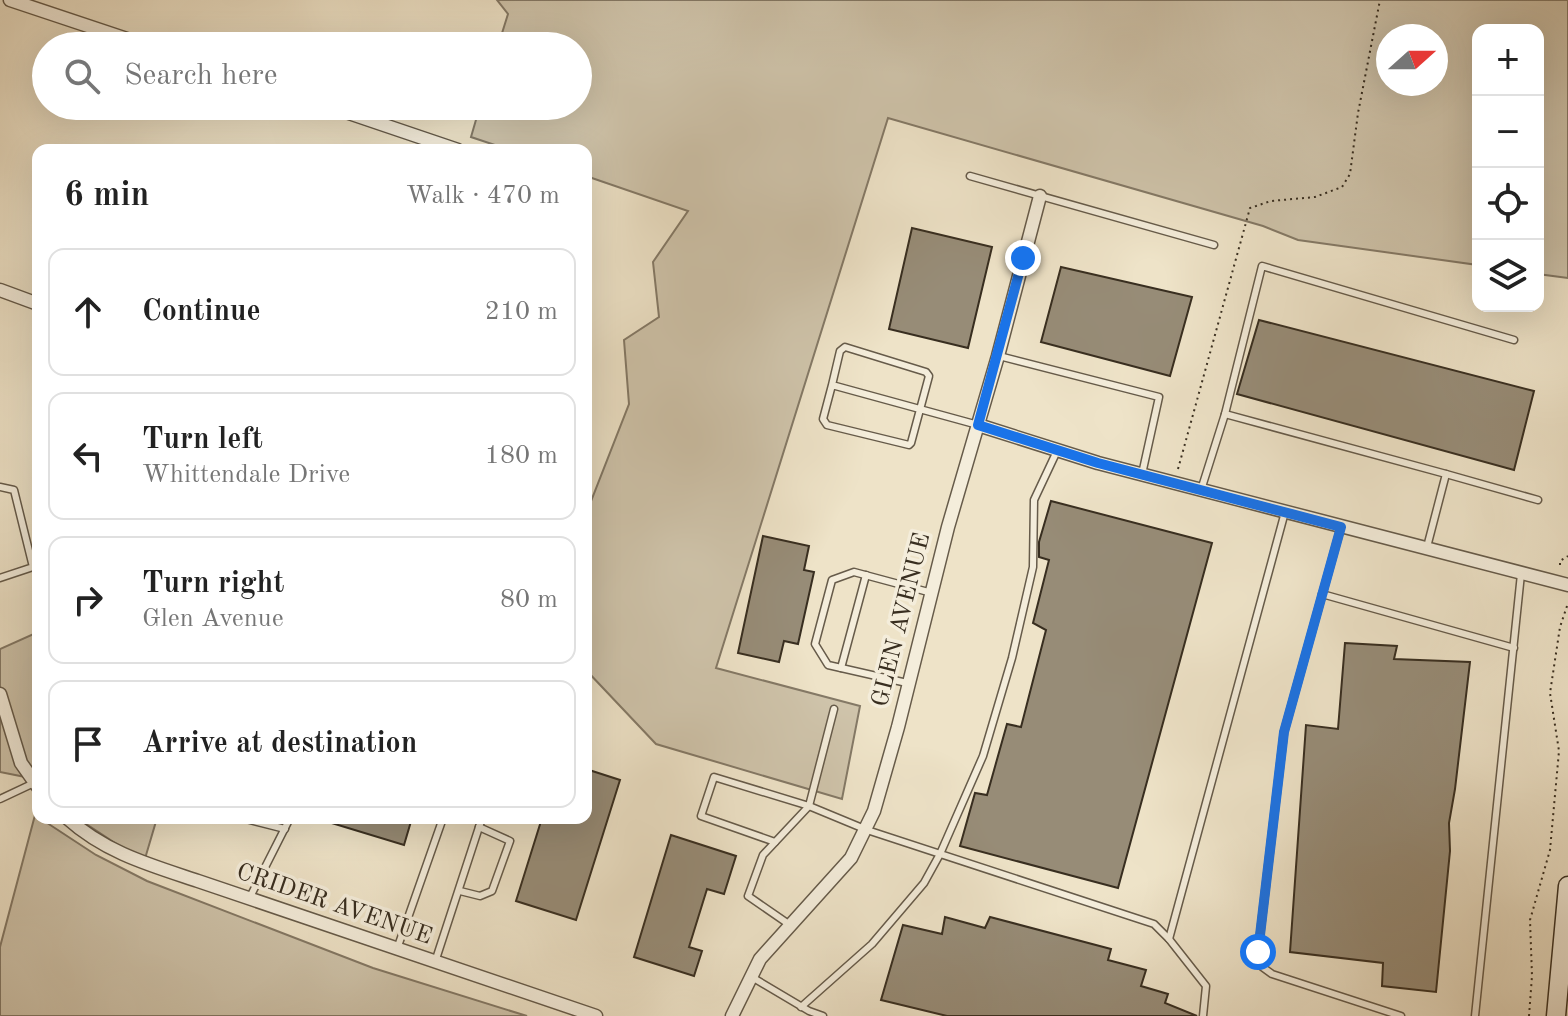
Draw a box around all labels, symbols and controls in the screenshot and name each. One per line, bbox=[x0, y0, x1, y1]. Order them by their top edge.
north arrow bbox=[1376, 24, 1448, 96]
map controls bbox=[1472, 24, 1544, 312]
button: + bbox=[1472, 24, 1544, 96]
search box bbox=[32, 32, 592, 120]
icon: search bbox=[60, 54, 104, 98]
text: Search here bbox=[124, 61, 278, 91]
button: − bbox=[1472, 96, 1544, 168]
button: locate bbox=[1472, 168, 1544, 240]
text: 6 min bbox=[64, 179, 149, 213]
text: Walk · 470 m bbox=[406, 183, 560, 209]
route end bbox=[1005, 240, 1041, 276]
button: layers bbox=[1472, 240, 1544, 312]
icon: ahead bbox=[66, 290, 110, 334]
text: Continue bbox=[142, 297, 261, 327]
text: 210 m bbox=[485, 299, 558, 325]
text: Turn left bbox=[142, 425, 263, 455]
icon: left bbox=[66, 434, 110, 478]
text: 180 m bbox=[485, 443, 558, 469]
text: Whittendale Drive bbox=[142, 462, 350, 488]
street label: GLEN AVENUE bbox=[869, 531, 935, 709]
text: Turn right bbox=[142, 569, 284, 599]
icon: right bbox=[66, 578, 110, 622]
text: 80 m bbox=[500, 587, 558, 613]
text: Glen Avenue bbox=[142, 606, 284, 632]
icon: arrive bbox=[66, 722, 110, 766]
text: Arrive at destination bbox=[142, 729, 417, 759]
street label: CRIDER AVENUE bbox=[233, 860, 435, 950]
route start bbox=[1240, 934, 1276, 970]

